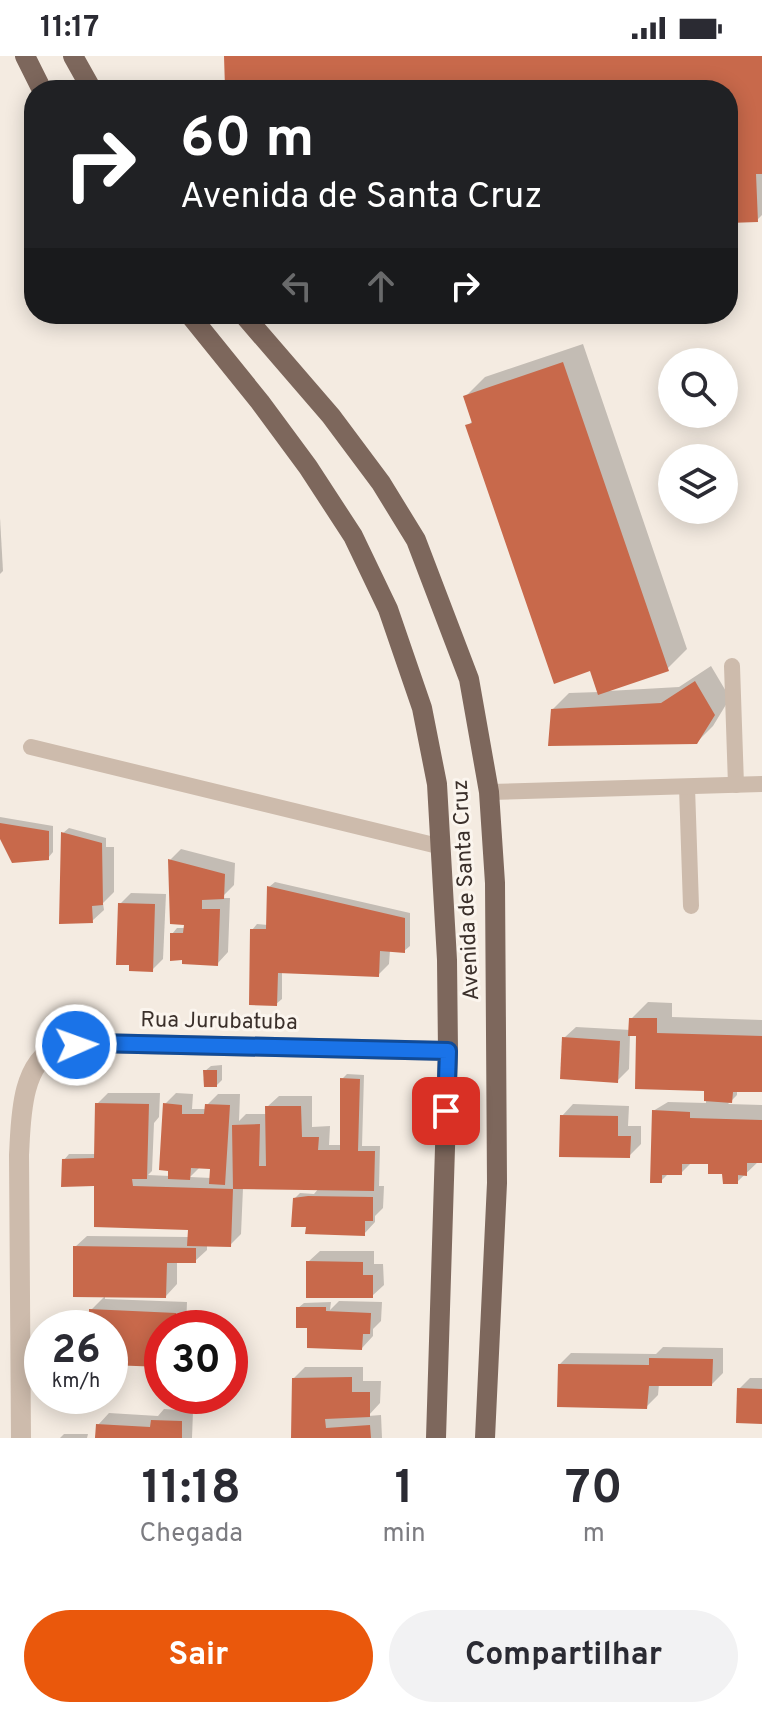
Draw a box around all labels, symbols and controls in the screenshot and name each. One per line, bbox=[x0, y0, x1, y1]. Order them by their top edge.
text: 11:17 bbox=[40, 10, 99, 47]
text: 60 m bbox=[180, 106, 314, 176]
icon: right bbox=[48, 112, 152, 216]
text: Avenida de Santa Cruz bbox=[180, 175, 542, 221]
icon: left bbox=[275, 264, 319, 308]
icon: ahead bbox=[359, 264, 403, 308]
icon: right bbox=[443, 264, 487, 308]
map controls bbox=[658, 348, 738, 524]
button: search bbox=[658, 348, 738, 428]
button: layers bbox=[658, 444, 738, 524]
street label: Avenida de Santa Cruz bbox=[448, 779, 486, 1001]
position arrow bbox=[34, 1003, 118, 1087]
street label: Rua Jurubatuba bbox=[140, 1007, 298, 1037]
pin bbox=[412, 1077, 480, 1145]
icon: arrive bbox=[424, 1089, 468, 1133]
speed limit sign: 30 bbox=[144, 1310, 248, 1414]
text: 26 bbox=[51, 1327, 101, 1377]
text: km/h bbox=[52, 1369, 100, 1395]
text: 11:18 bbox=[141, 1460, 241, 1520]
text: 1 bbox=[394, 1460, 414, 1520]
text: 70 bbox=[565, 1460, 623, 1520]
text: Chegada bbox=[139, 1518, 243, 1551]
text: min bbox=[382, 1518, 426, 1551]
text: m bbox=[583, 1518, 605, 1551]
button: Sair bbox=[24, 1610, 373, 1702]
button: Compartilhar bbox=[389, 1610, 738, 1702]

